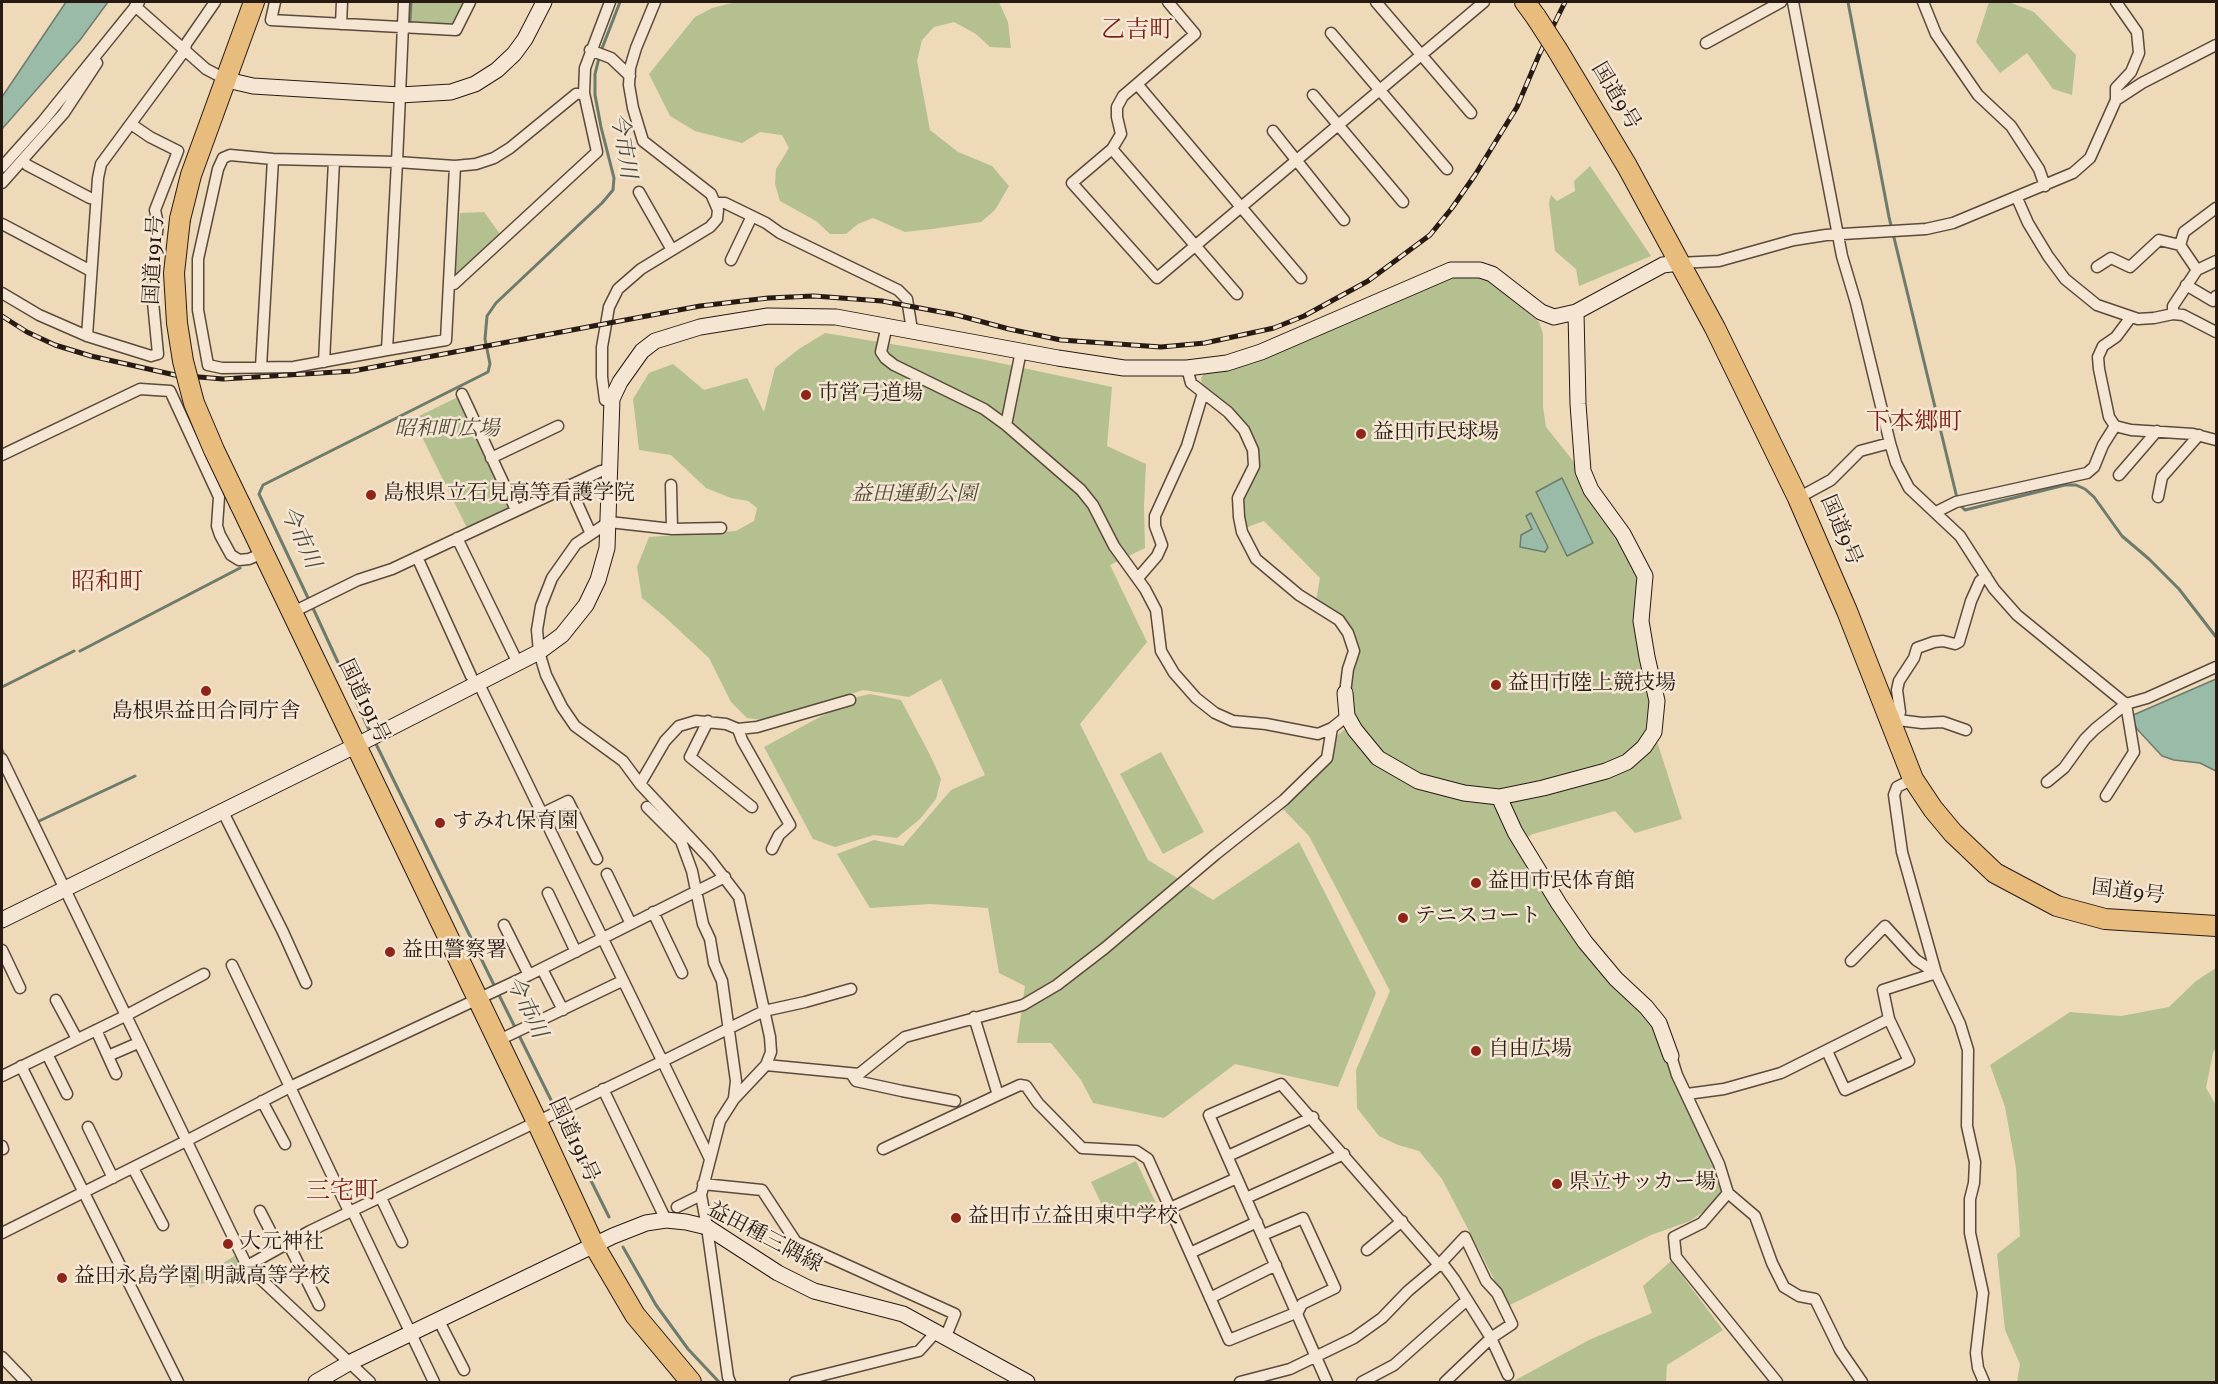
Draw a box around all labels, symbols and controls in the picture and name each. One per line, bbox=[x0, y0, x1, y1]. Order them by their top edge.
district label: 乙吉町 bbox=[1101, 19, 1173, 47]
street label: 国道9号 bbox=[1584, 59, 1644, 135]
water label: 今市川 bbox=[603, 111, 639, 181]
street label: 国道191号 bbox=[141, 214, 171, 306]
place label: 市営弓道場 bbox=[818, 382, 923, 408]
marker: 市営弓道場 bbox=[799, 388, 813, 402]
district label: 下本郷町 bbox=[1866, 411, 1962, 439]
park label: 昭和町広場 bbox=[395, 418, 499, 444]
place label: 益田市民球場 bbox=[1373, 421, 1499, 447]
marker: 益田市民球場 bbox=[1354, 427, 1368, 441]
place label: 島根県立石見高等看護学院 bbox=[383, 482, 635, 508]
park label: 益田運動公園 bbox=[851, 483, 977, 509]
marker: 島根県立石見高等看護学院 bbox=[364, 488, 378, 502]
street label: 国道9号 bbox=[1813, 492, 1865, 570]
water label: 今市川 bbox=[272, 503, 324, 573]
district label: 昭和町 bbox=[71, 571, 143, 599]
street label: 国道191号 bbox=[331, 656, 393, 748]
place label: 益田市陸上競技場 bbox=[1508, 672, 1676, 698]
marker: 益田市陸上競技場 bbox=[1489, 678, 1503, 692]
marker: 島根県益田合同庁舎 bbox=[199, 684, 213, 698]
place label: 島根県益田合同庁舎 bbox=[112, 700, 300, 726]
place label: すみれ保育園 bbox=[452, 810, 578, 836]
marker: すみれ保育園 bbox=[433, 816, 447, 830]
place label: 益田市民体育館 bbox=[1488, 870, 1635, 896]
marker: 益田市民体育館 bbox=[1469, 876, 1483, 890]
street label: 国道9号 bbox=[2090, 877, 2166, 911]
place label: テニスコート bbox=[1415, 905, 1541, 931]
marker: テニスコート bbox=[1396, 911, 1410, 925]
place label: 益田警察署 bbox=[402, 939, 507, 965]
marker: 益田警察署 bbox=[383, 945, 397, 959]
water label: 今市川 bbox=[498, 973, 550, 1043]
place label: 自由広場 bbox=[1488, 1038, 1572, 1064]
marker: 自由広場 bbox=[1469, 1044, 1483, 1058]
street label: 国道191号 bbox=[542, 1095, 602, 1187]
place label: 県立サッカー場 bbox=[1569, 1171, 1716, 1197]
marker: 県立サッカー場 bbox=[1550, 1177, 1564, 1191]
district label: 三宅町 bbox=[306, 1180, 378, 1208]
street label: 益田種三隅線 bbox=[702, 1198, 826, 1280]
place label: 益田市立益田東中学校 bbox=[968, 1205, 1178, 1231]
marker: 益田市立益田東中学校 bbox=[949, 1211, 963, 1225]
place label: 大元神社 bbox=[240, 1231, 324, 1257]
marker: 大元神社 bbox=[221, 1237, 235, 1251]
place label: 益田永島学園 明誠高等学校 bbox=[74, 1265, 330, 1291]
marker: 益田永島学園 明誠高等学校 bbox=[55, 1271, 69, 1285]

